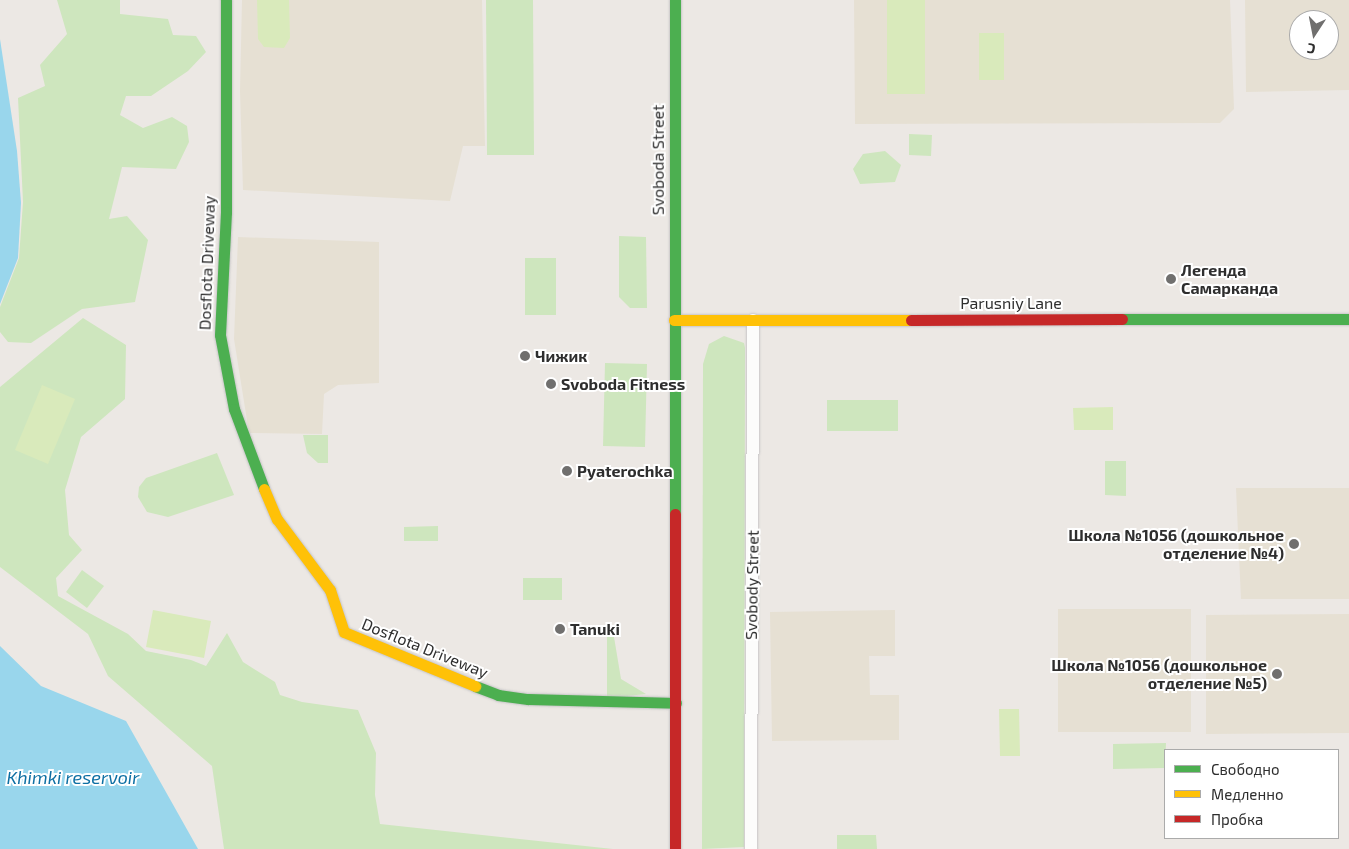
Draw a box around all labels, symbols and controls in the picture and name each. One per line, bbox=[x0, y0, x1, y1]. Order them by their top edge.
north arrow bbox=[1289, 10, 1339, 60]
text: С bbox=[1306, 40, 1317, 58]
street label: Svoboda Street bbox=[648, 105, 668, 215]
street label: Dosflota Driveway bbox=[195, 195, 219, 331]
place label: Легенда Самарканда bbox=[1181, 260, 1278, 298]
marker: Легенда Самарканда bbox=[1165, 273, 1177, 285]
street label: Parusniy Lane bbox=[960, 293, 1062, 313]
place label: Чижик bbox=[535, 346, 587, 366]
marker: Чижик bbox=[519, 350, 531, 362]
place label: Svoboda Fitness bbox=[561, 374, 685, 394]
marker: Svoboda Fitness bbox=[545, 378, 557, 390]
place label: Pyaterochka bbox=[577, 461, 673, 481]
marker: Pyaterochka bbox=[561, 465, 573, 477]
place label: Школа №1056 (дошкольное отделение №4) bbox=[1068, 525, 1284, 563]
street label: Svobody Street bbox=[741, 530, 763, 640]
marker: Школа №1056 (дошкольное отделение №4) bbox=[1288, 538, 1300, 550]
street label: Dosflota Driveway bbox=[359, 614, 491, 682]
place label: Tanuki bbox=[570, 619, 620, 639]
marker: Tanuki bbox=[554, 623, 566, 635]
place label: Школа №1056 (дошкольное отделение №5) bbox=[1051, 655, 1267, 693]
marker: Школа №1056 (дошкольное отделение №5) bbox=[1271, 668, 1283, 680]
legend bbox=[1164, 749, 1339, 839]
text: Свободно bbox=[1211, 760, 1280, 778]
water label: Khimki reservoir bbox=[7, 766, 139, 788]
text: Медленно bbox=[1211, 785, 1284, 803]
text: Пробка bbox=[1211, 810, 1263, 828]

